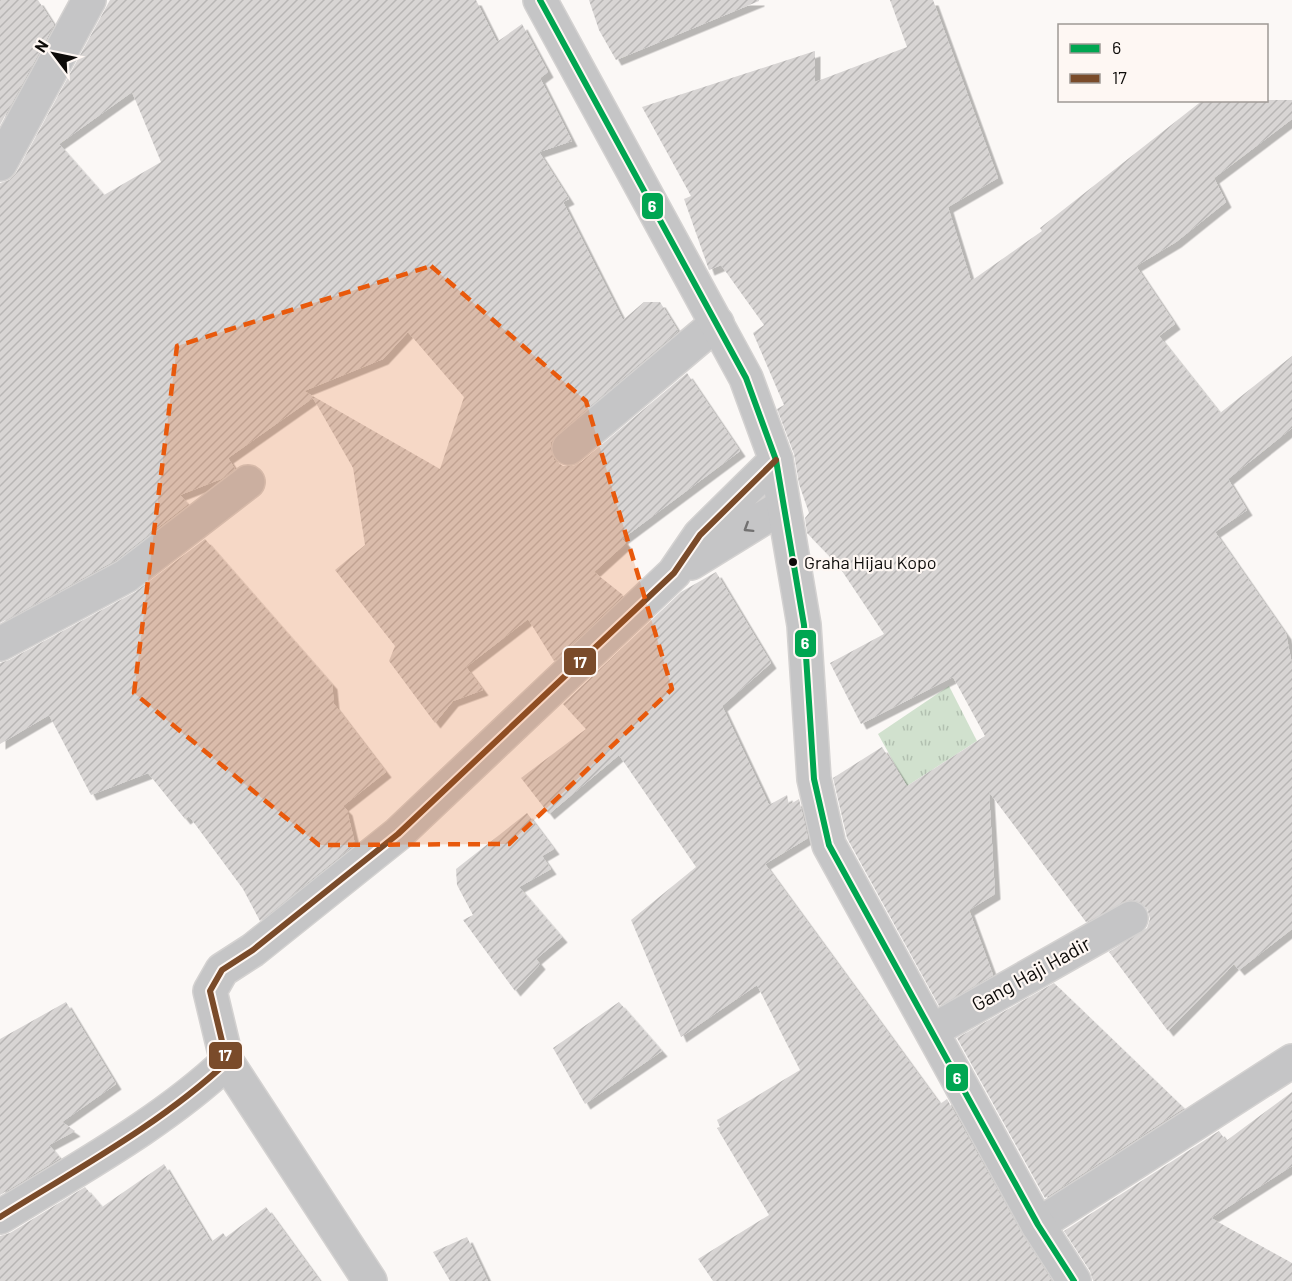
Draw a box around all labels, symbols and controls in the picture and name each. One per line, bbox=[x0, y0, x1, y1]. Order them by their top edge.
north arrow bbox=[24, 24, 84, 84]
legend bbox=[1058, 24, 1268, 102]
text: N bbox=[30, 36, 52, 55]
text: 6 bbox=[1112, 36, 1121, 58]
text: 17 bbox=[1112, 66, 1127, 88]
line badge: 6 bbox=[641, 192, 664, 220]
text: 6 bbox=[648, 196, 657, 215]
one-way arrow bbox=[743, 520, 754, 531]
place label: Graha Hijau Kopo bbox=[804, 551, 937, 573]
marker: Graha Hijau Kopo bbox=[787, 556, 799, 568]
line badge: 6 bbox=[794, 629, 817, 658]
text: 6 bbox=[801, 633, 810, 652]
line badge: 17 bbox=[563, 647, 597, 676]
text: 17 bbox=[573, 652, 587, 671]
street label: Gang Haji Hadir bbox=[967, 931, 1094, 1016]
line badge: 17 bbox=[208, 1041, 243, 1070]
text: 17 bbox=[218, 1045, 232, 1064]
line badge: 6 bbox=[945, 1063, 969, 1092]
text: 6 bbox=[953, 1068, 962, 1087]

